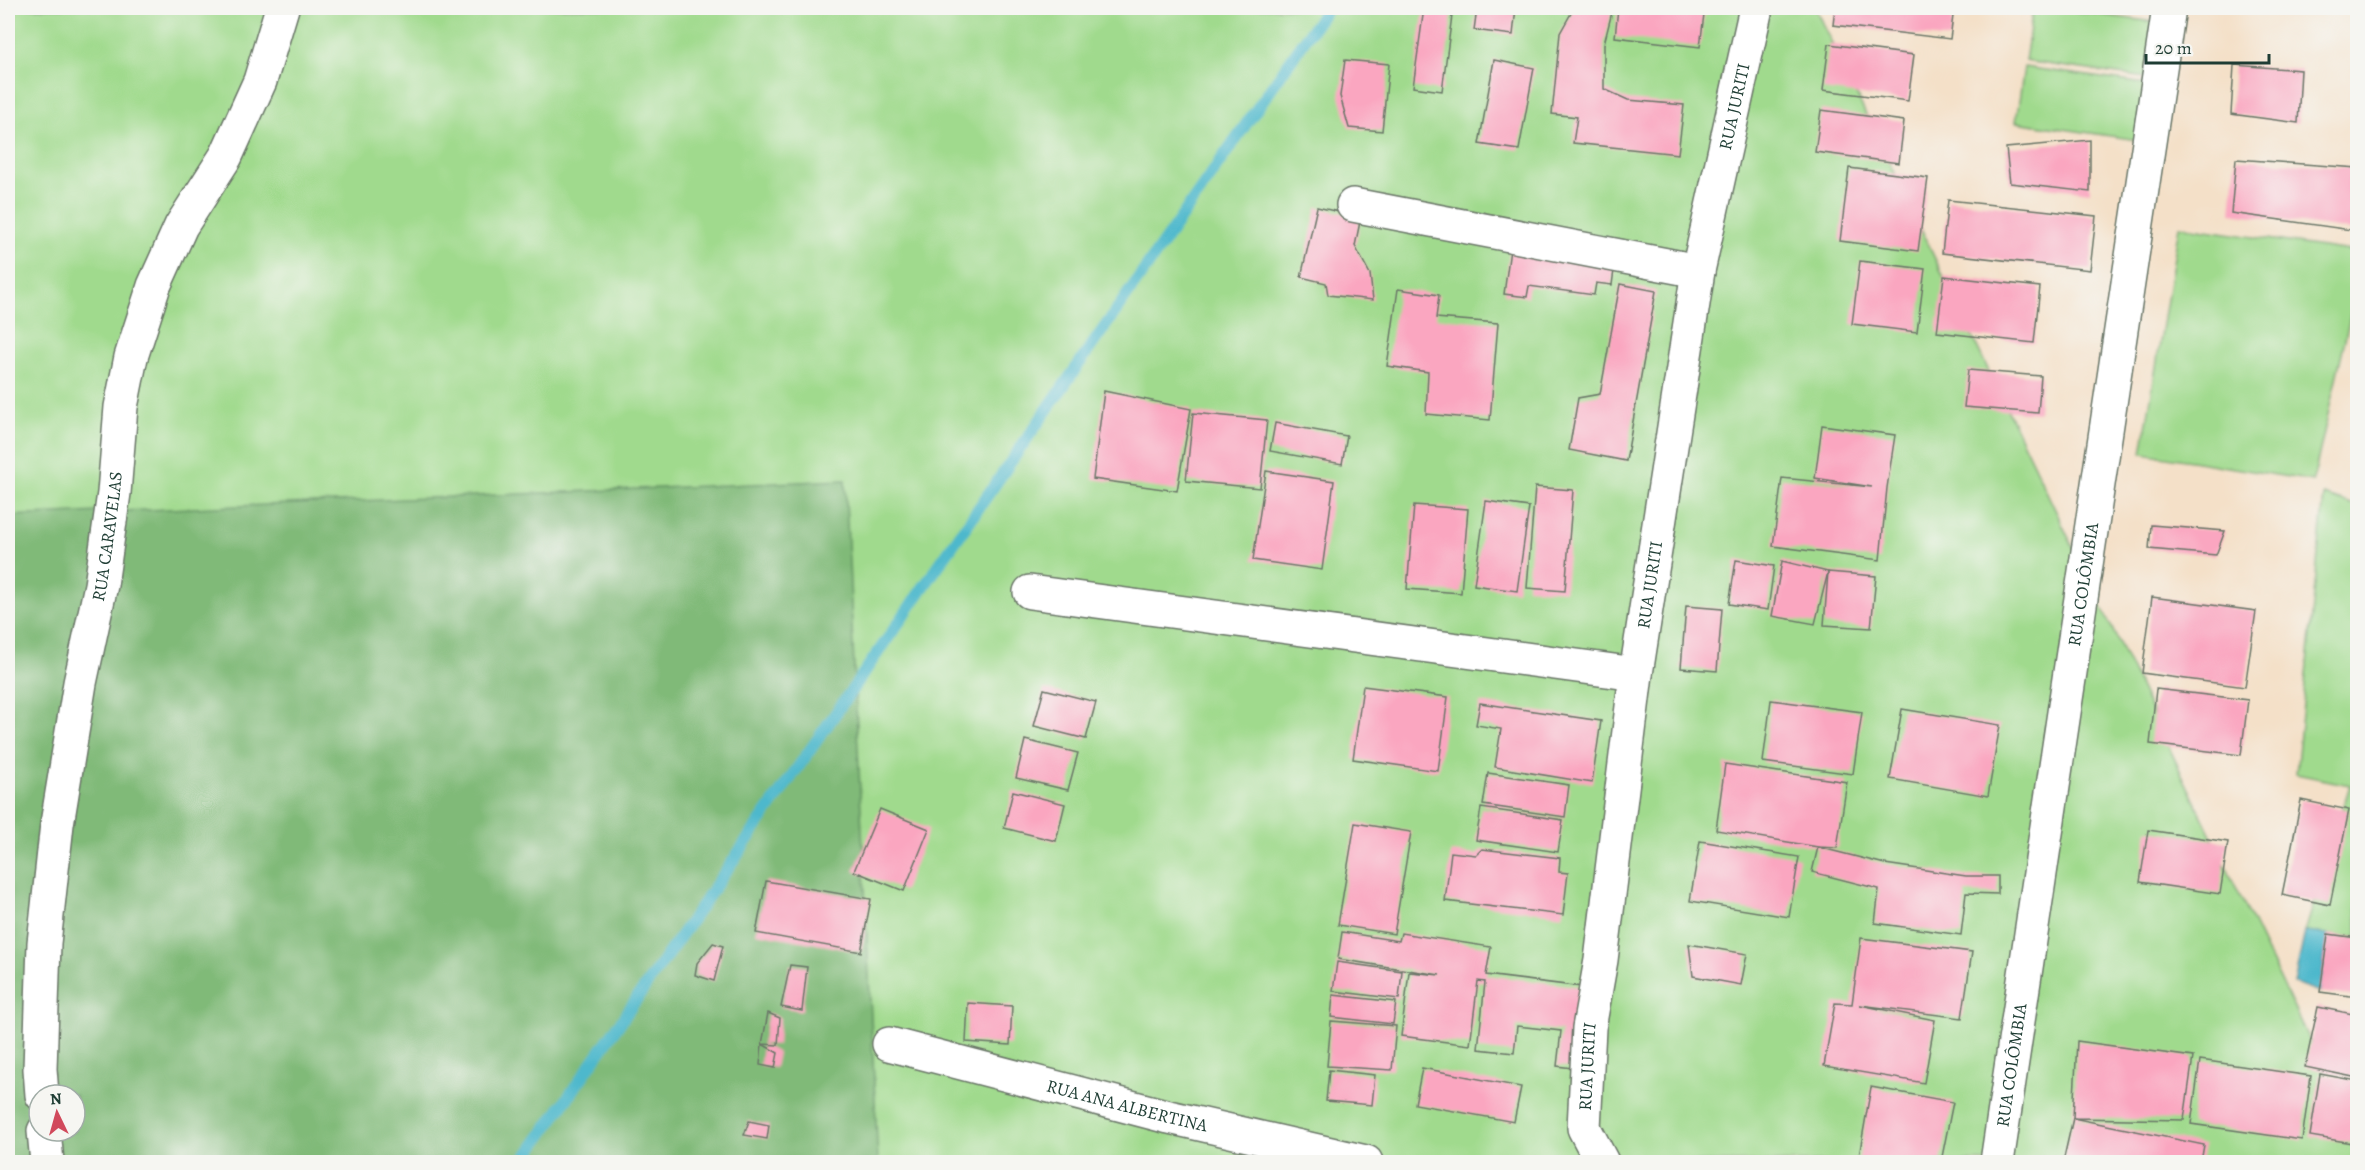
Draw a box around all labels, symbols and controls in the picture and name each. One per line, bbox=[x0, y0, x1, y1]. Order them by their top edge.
scale bar bbox=[2146, 27, 2269, 65]
text: 20 m bbox=[2155, 36, 2192, 60]
street label: RUA JURITI bbox=[1713, 61, 1756, 152]
street label: RUA CARAVELAS bbox=[86, 471, 128, 603]
street label: RUA COLÔMBIA bbox=[2062, 520, 2104, 648]
street label: RUA JURITI bbox=[1631, 539, 1668, 630]
street label: RUA COLÔMBIA bbox=[1990, 1001, 2033, 1129]
street label: RUA JURITI bbox=[1573, 1020, 1602, 1111]
street label: RUA ANA ALBERTINA bbox=[1044, 1074, 1211, 1138]
north arrow bbox=[27, 1083, 87, 1143]
text: N bbox=[49, 1088, 63, 1111]

